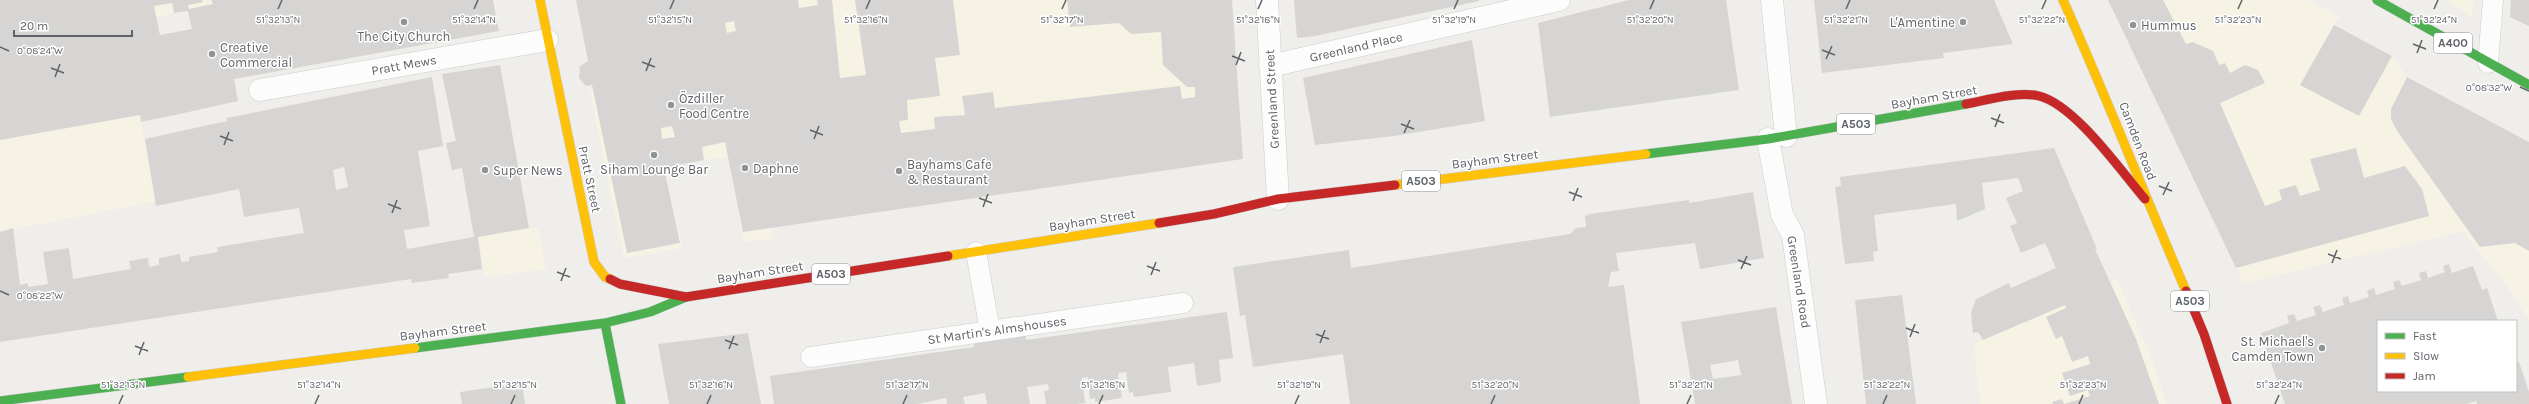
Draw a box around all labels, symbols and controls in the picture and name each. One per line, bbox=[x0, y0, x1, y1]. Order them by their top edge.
scale bar bbox=[14, 12, 132, 38]
text: 51°32'13"N bbox=[256, 14, 300, 26]
text: 51°32'14"N bbox=[452, 14, 496, 26]
text: 51°32'15"N bbox=[648, 14, 692, 26]
text: 51°32'16"N bbox=[844, 14, 888, 26]
text: 51°32'17"N bbox=[1040, 14, 1084, 26]
text: 51°32'18"N bbox=[1236, 14, 1280, 26]
text: 51°32'19"N bbox=[1432, 14, 1476, 26]
text: 51°32'20"N bbox=[1626, 14, 1674, 26]
text: 51°32'21"N bbox=[1824, 14, 1868, 26]
text: 51°32'22"N bbox=[2019, 14, 2065, 26]
text: 51°32'23"N bbox=[2215, 14, 2262, 26]
text: 51°32'24"N bbox=[2411, 14, 2457, 26]
place label: L'Amentine bbox=[1890, 15, 1955, 30]
marker: The City Church bbox=[399, 17, 409, 27]
marker: L'Amentine bbox=[1958, 17, 1968, 27]
place label: Hummus bbox=[2141, 18, 2197, 33]
text: 20 m bbox=[20, 19, 48, 33]
marker: Hummus bbox=[2128, 20, 2138, 30]
place label: The City Church bbox=[358, 29, 450, 44]
street label: Greenland Place bbox=[1308, 29, 1404, 65]
road number: A400 bbox=[2434, 33, 2472, 53]
place label: Creative Commercial bbox=[220, 40, 292, 70]
text: 0°08'24"W bbox=[17, 45, 63, 57]
marker: Creative Commercial bbox=[207, 49, 217, 59]
street label: Greenland Street bbox=[1262, 49, 1282, 149]
street label: Pratt Mews bbox=[370, 52, 438, 78]
street label: Bayham Street bbox=[1890, 82, 1978, 112]
text: 0°08'32"W bbox=[2466, 82, 2512, 94]
place label: Özdiller Food Centre bbox=[679, 90, 750, 121]
marker: Özdiller Food Centre bbox=[666, 100, 676, 110]
street label: Camden Road bbox=[2116, 100, 2160, 182]
road number: A503 bbox=[1837, 114, 1875, 134]
street label: Pratt Street bbox=[576, 144, 604, 214]
street label: Bayham Street bbox=[1451, 146, 1539, 172]
marker: Siham Lounge Bar bbox=[649, 150, 659, 160]
place label: Bayhams Cafe & Restaurant bbox=[907, 157, 992, 187]
place label: Daphne bbox=[753, 161, 799, 176]
place label: Siham Lounge Bar bbox=[600, 162, 708, 177]
place label: Super News bbox=[493, 163, 563, 178]
marker: Daphne bbox=[740, 163, 750, 173]
marker: Super News bbox=[480, 165, 490, 175]
marker: Bayhams Cafe & Restaurant bbox=[894, 166, 904, 176]
road number: A503 bbox=[1402, 171, 1440, 191]
street label: Bayham Street bbox=[1048, 206, 1136, 234]
street label: Greenland Road bbox=[1784, 235, 1814, 329]
street label: Bayham Street bbox=[716, 258, 804, 286]
road number: A503 bbox=[812, 264, 850, 284]
text: 0°08'22"W bbox=[17, 290, 63, 302]
road number: A503 bbox=[2171, 291, 2209, 311]
street label: St Martin's Almshouses bbox=[927, 313, 1068, 347]
street label: Bayham Street bbox=[399, 318, 487, 344]
legend bbox=[2377, 320, 2517, 392]
text: Fast bbox=[2413, 329, 2437, 343]
place label: St. Michael's Camden Town bbox=[2232, 334, 2314, 364]
marker: St. Michael's Camden Town bbox=[2317, 343, 2327, 353]
text: Slow bbox=[2413, 349, 2439, 363]
text: Jam bbox=[2413, 369, 2436, 383]
text: 51°32'13"N bbox=[101, 379, 145, 391]
text: 51°32'14"N bbox=[297, 379, 341, 391]
text: 51°32'15"N bbox=[493, 379, 537, 391]
text: 51°32'16"N bbox=[689, 379, 733, 391]
text: 51°32'17"N bbox=[885, 379, 929, 391]
text: 51°32'18"N bbox=[1081, 379, 1125, 391]
text: 51°32'19"N bbox=[1277, 379, 1321, 391]
text: 51°32'20"N bbox=[1471, 379, 1519, 391]
text: 51°32'21"N bbox=[1669, 379, 1713, 391]
text: 51°32'22"N bbox=[1864, 379, 1910, 391]
text: 51°32'23"N bbox=[2060, 379, 2107, 391]
text: 51°32'24"N bbox=[2256, 379, 2302, 391]

